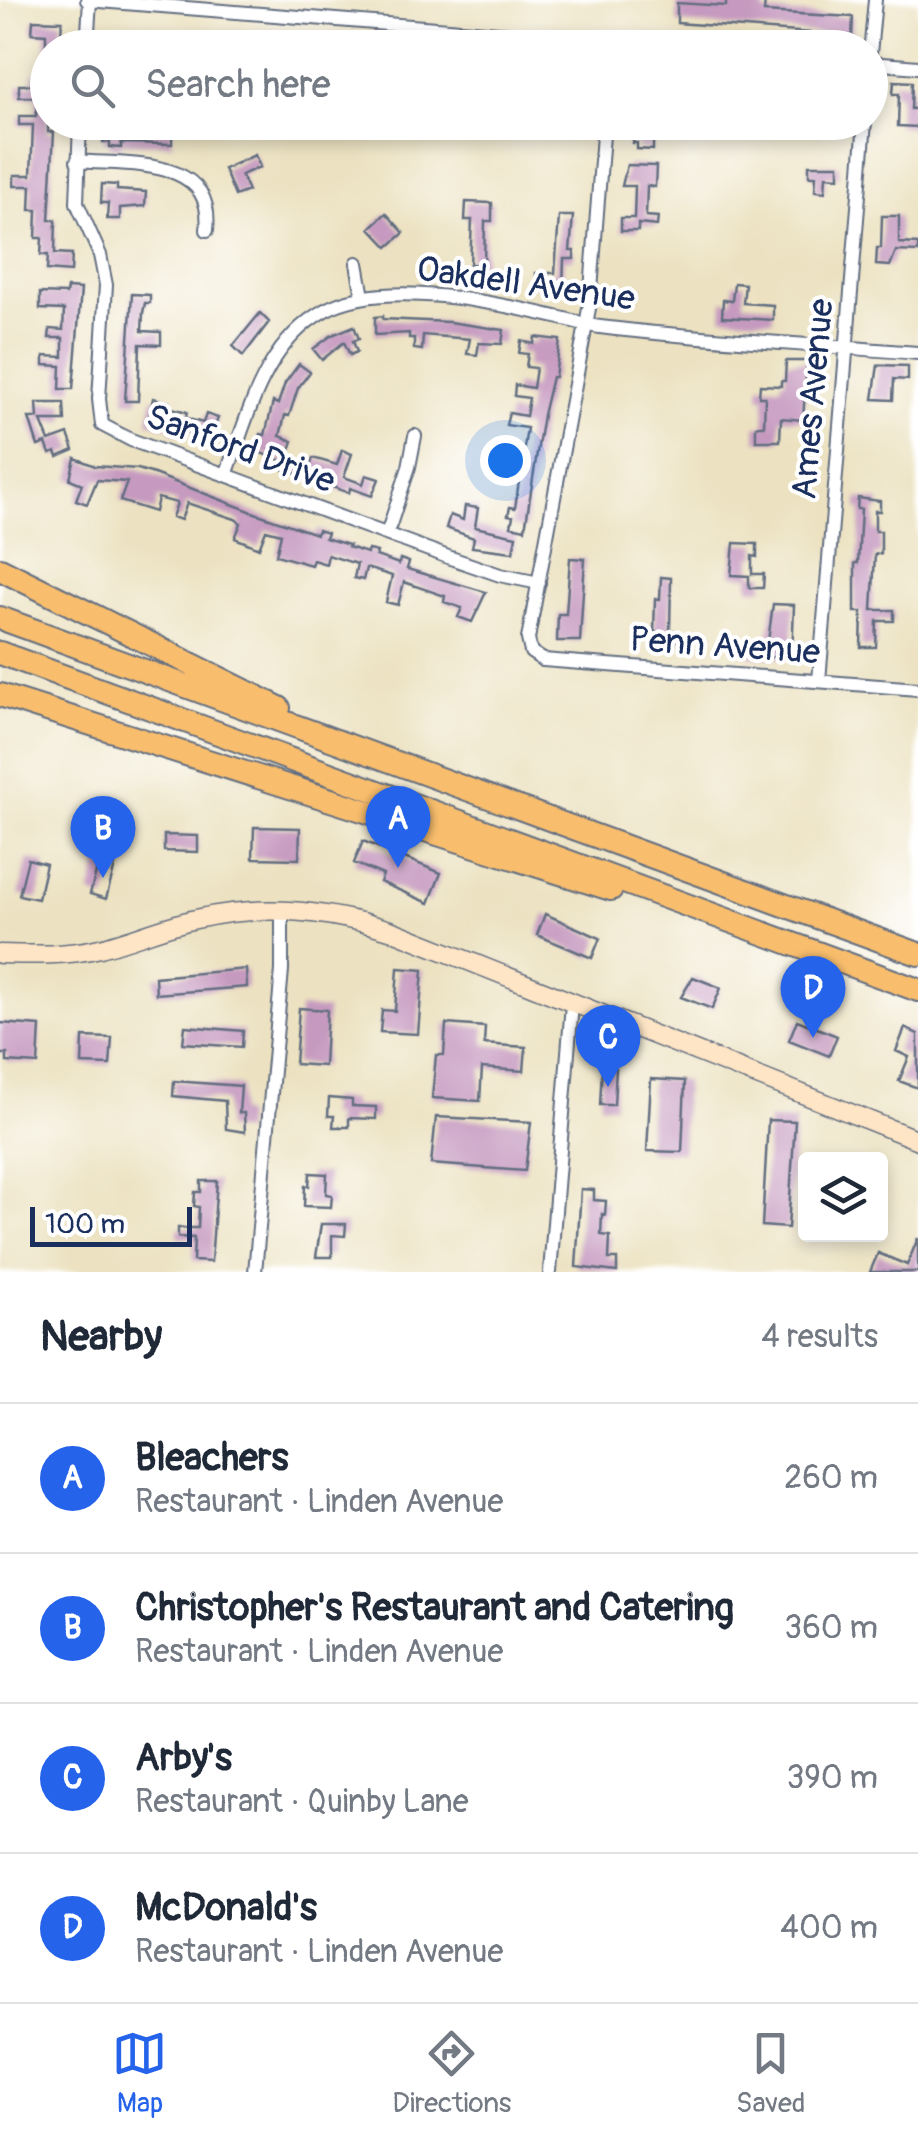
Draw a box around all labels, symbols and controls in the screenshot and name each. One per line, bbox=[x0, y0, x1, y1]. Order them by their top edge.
search box bbox=[30, 30, 888, 140]
icon: search bbox=[65, 58, 120, 113]
text: Search here bbox=[145, 61, 331, 109]
street label: Oakdell Avenue bbox=[414, 247, 638, 321]
street label: Ames Avenue bbox=[782, 297, 844, 501]
street label: Sanford Drive bbox=[140, 394, 341, 503]
your location bbox=[480, 435, 531, 486]
street label: Penn Avenue bbox=[628, 617, 822, 675]
pin: A bbox=[366, 786, 430, 868]
pin: B bbox=[70, 796, 136, 878]
pin: D bbox=[780, 956, 846, 1038]
pin: C bbox=[576, 1004, 640, 1087]
map controls bbox=[798, 1152, 888, 1242]
button: layers bbox=[798, 1152, 888, 1242]
scale bar bbox=[30, 1202, 192, 1246]
text: 100 m bbox=[45, 1207, 125, 1242]
text: Nearby bbox=[40, 1311, 162, 1363]
text: 4 results bbox=[761, 1317, 878, 1357]
text: Bleachers bbox=[135, 1434, 288, 1482]
text: A bbox=[62, 1458, 83, 1498]
text: 260 m bbox=[784, 1458, 878, 1498]
text: Restaurant · Linden Avenue bbox=[135, 1482, 503, 1522]
text: Christopher's Restaurant and Catering bbox=[135, 1584, 734, 1632]
text: B bbox=[63, 1608, 82, 1648]
text: 360 m bbox=[784, 1608, 878, 1648]
text: Restaurant · Linden Avenue bbox=[135, 1632, 503, 1672]
text: Arby's bbox=[135, 1734, 232, 1782]
text: C bbox=[63, 1758, 82, 1798]
text: 390 m bbox=[786, 1758, 878, 1798]
text: Restaurant · Quinby Lane bbox=[135, 1782, 468, 1822]
text: McDonald's bbox=[135, 1884, 317, 1932]
text: D bbox=[62, 1908, 83, 1948]
text: 400 m bbox=[780, 1908, 878, 1948]
text: Restaurant · Linden Avenue bbox=[135, 1932, 503, 1972]
tab: Map bbox=[112, 2026, 167, 2121]
tab: Directions bbox=[392, 2026, 511, 2121]
tab: Saved bbox=[736, 2026, 806, 2121]

